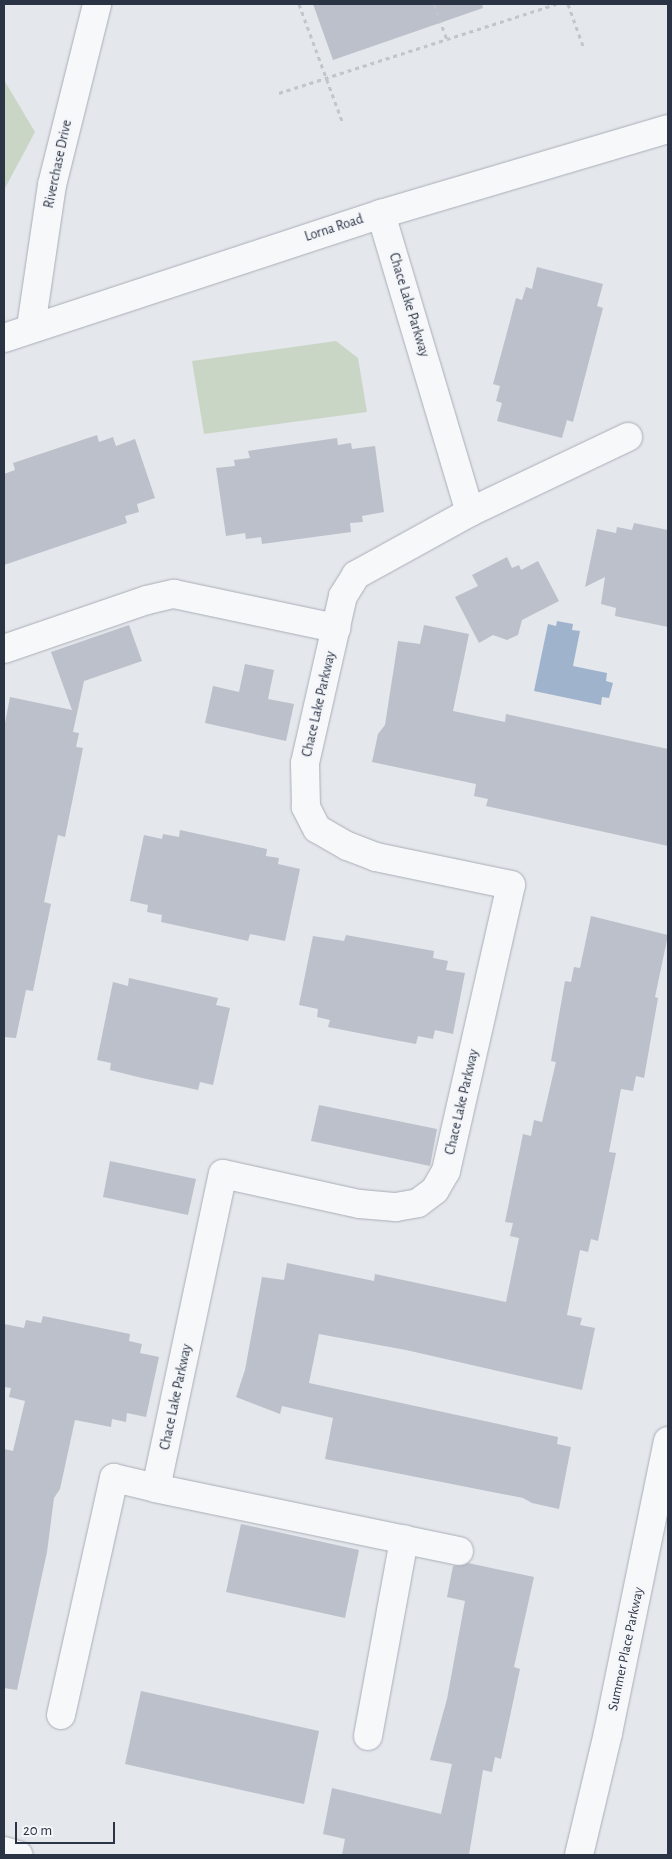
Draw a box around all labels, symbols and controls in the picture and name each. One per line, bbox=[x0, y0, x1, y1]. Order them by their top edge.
street label: Riverchase Drive bbox=[40, 118, 76, 210]
street label: Lorna Road bbox=[303, 211, 365, 245]
street label: Chace Lake Parkway bbox=[385, 251, 433, 359]
street label: Chace Lake Parkway bbox=[299, 649, 339, 759]
street label: Chace Lake Parkway bbox=[442, 1047, 482, 1157]
street label: Chace Lake Parkway bbox=[157, 1342, 195, 1452]
street label: Summer Place Parkway bbox=[605, 1586, 647, 1712]
scale bar bbox=[18, 1812, 118, 1844]
text: 20 m bbox=[23, 1823, 52, 1838]

